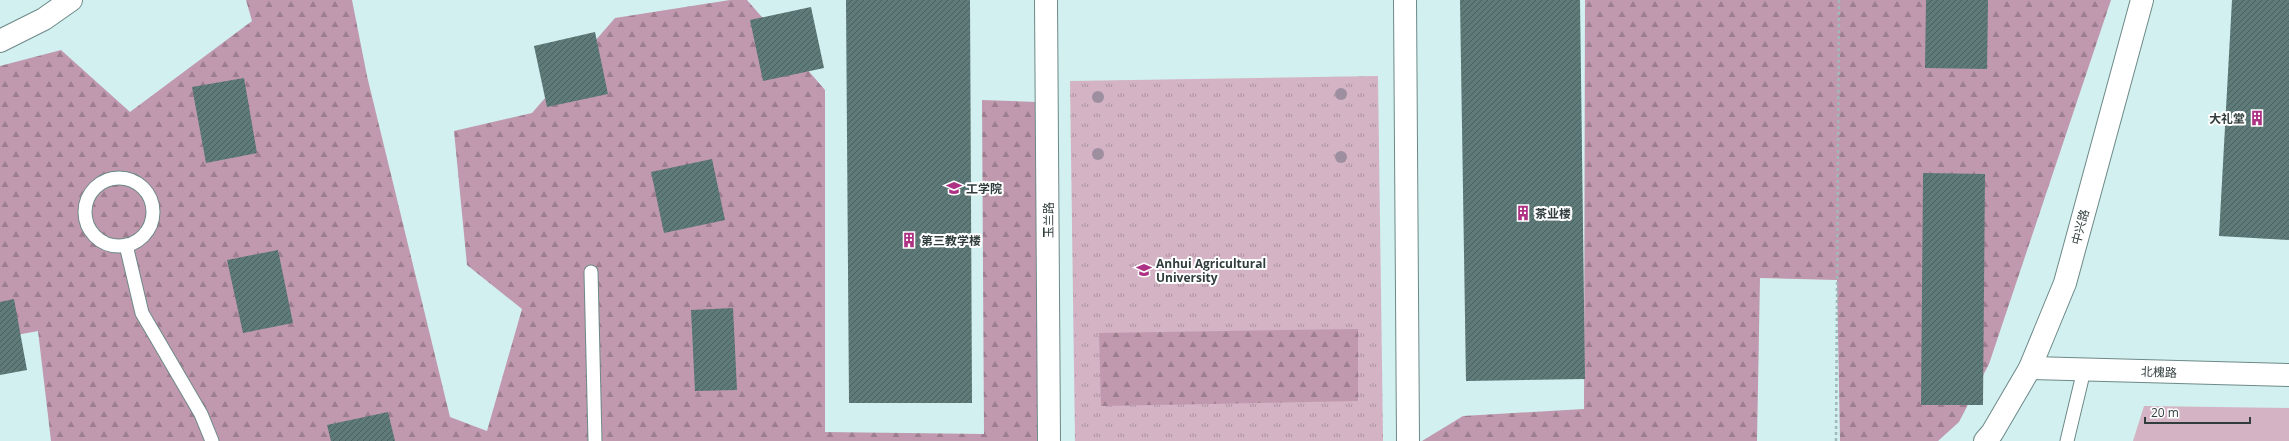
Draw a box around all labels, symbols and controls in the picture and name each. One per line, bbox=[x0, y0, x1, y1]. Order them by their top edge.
building icon: 大礼堂 bbox=[2248, 109, 2266, 127]
place label: 大礼堂 bbox=[2209, 110, 2245, 127]
school or university icon: 工学院 bbox=[945, 179, 963, 197]
place label: 工学院 bbox=[966, 180, 1002, 197]
street label: 玉兰路 bbox=[1040, 202, 1057, 238]
building icon: 茶业楼 bbox=[1514, 204, 1532, 222]
place label: 茶业楼 bbox=[1535, 205, 1571, 222]
street label: 中兴路 bbox=[2067, 207, 2093, 247]
building icon: 第三教学楼 bbox=[900, 231, 918, 249]
place label: 第三教学楼 bbox=[921, 232, 981, 249]
place label: Anhui Agricultural University bbox=[1156, 255, 1266, 286]
school or university icon: Anhui Agricultural University bbox=[1135, 261, 1153, 279]
street label: 北槐路 bbox=[2141, 363, 2177, 381]
scale bar bbox=[2145, 399, 2250, 425]
text: 20 m bbox=[2151, 404, 2179, 421]

